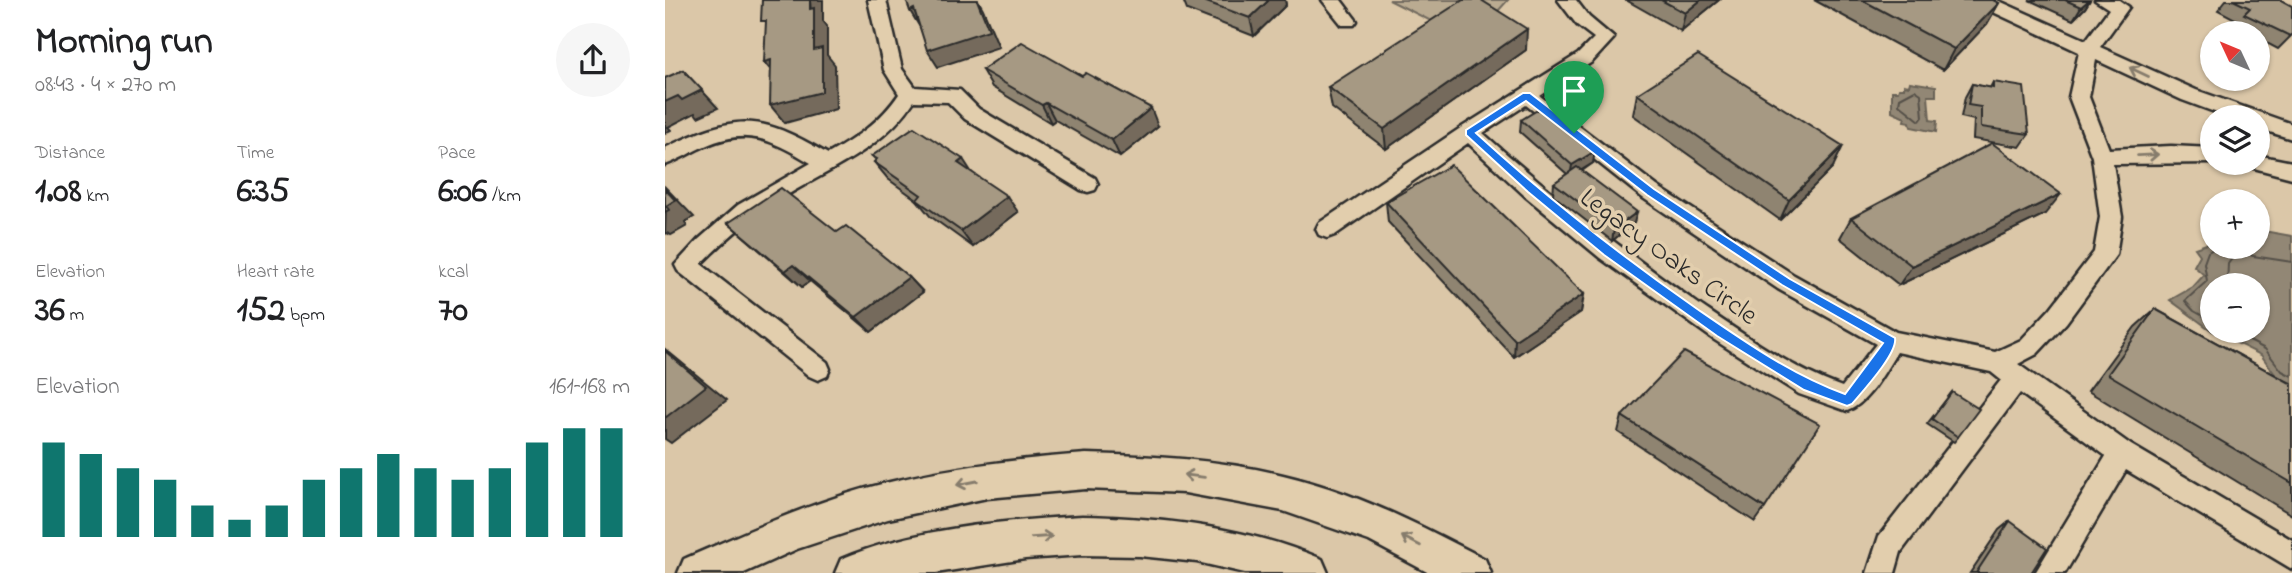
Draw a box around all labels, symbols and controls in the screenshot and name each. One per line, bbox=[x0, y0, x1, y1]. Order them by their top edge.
text: Morning run bbox=[35, 15, 213, 71]
north arrow bbox=[2200, 21, 2270, 91]
map controls bbox=[2200, 21, 2270, 343]
button: share bbox=[556, 23, 630, 97]
pin bbox=[1544, 61, 1604, 133]
one-way arrow bbox=[2129, 65, 2150, 78]
text: 08:43 · 4 × 270 m bbox=[35, 69, 176, 102]
icon: arrive bbox=[1555, 72, 1593, 110]
button: layers bbox=[2200, 105, 2270, 175]
text: Distance bbox=[35, 140, 105, 167]
text: Time bbox=[237, 140, 274, 167]
text: Pace bbox=[438, 140, 475, 167]
one-way arrow bbox=[2136, 148, 2159, 161]
text: 1.08 bbox=[35, 167, 82, 218]
text: 6:35 bbox=[237, 167, 290, 218]
text: 6:06 bbox=[438, 167, 487, 218]
street label: Legacy Oaks Circle bbox=[1570, 179, 1766, 337]
text: km bbox=[82, 183, 109, 210]
text: /km bbox=[487, 183, 521, 210]
button: + bbox=[2200, 189, 2270, 259]
text: Elevation bbox=[35, 259, 105, 286]
text: Heart rate bbox=[237, 259, 315, 286]
text: kcal bbox=[438, 259, 469, 286]
button: − bbox=[2200, 273, 2270, 343]
text: 36 bbox=[35, 286, 65, 337]
text: 152 bbox=[237, 286, 285, 337]
text: 70 bbox=[438, 286, 468, 337]
text: m bbox=[65, 302, 84, 329]
text: bpm bbox=[285, 302, 325, 329]
text: Elevation bbox=[35, 371, 120, 404]
text: 161–168 m bbox=[549, 371, 630, 404]
one-way arrow bbox=[1183, 470, 1206, 483]
one-way arrow bbox=[956, 476, 979, 490]
one-way arrow bbox=[1030, 530, 1053, 543]
one-way arrow bbox=[1401, 533, 1422, 547]

